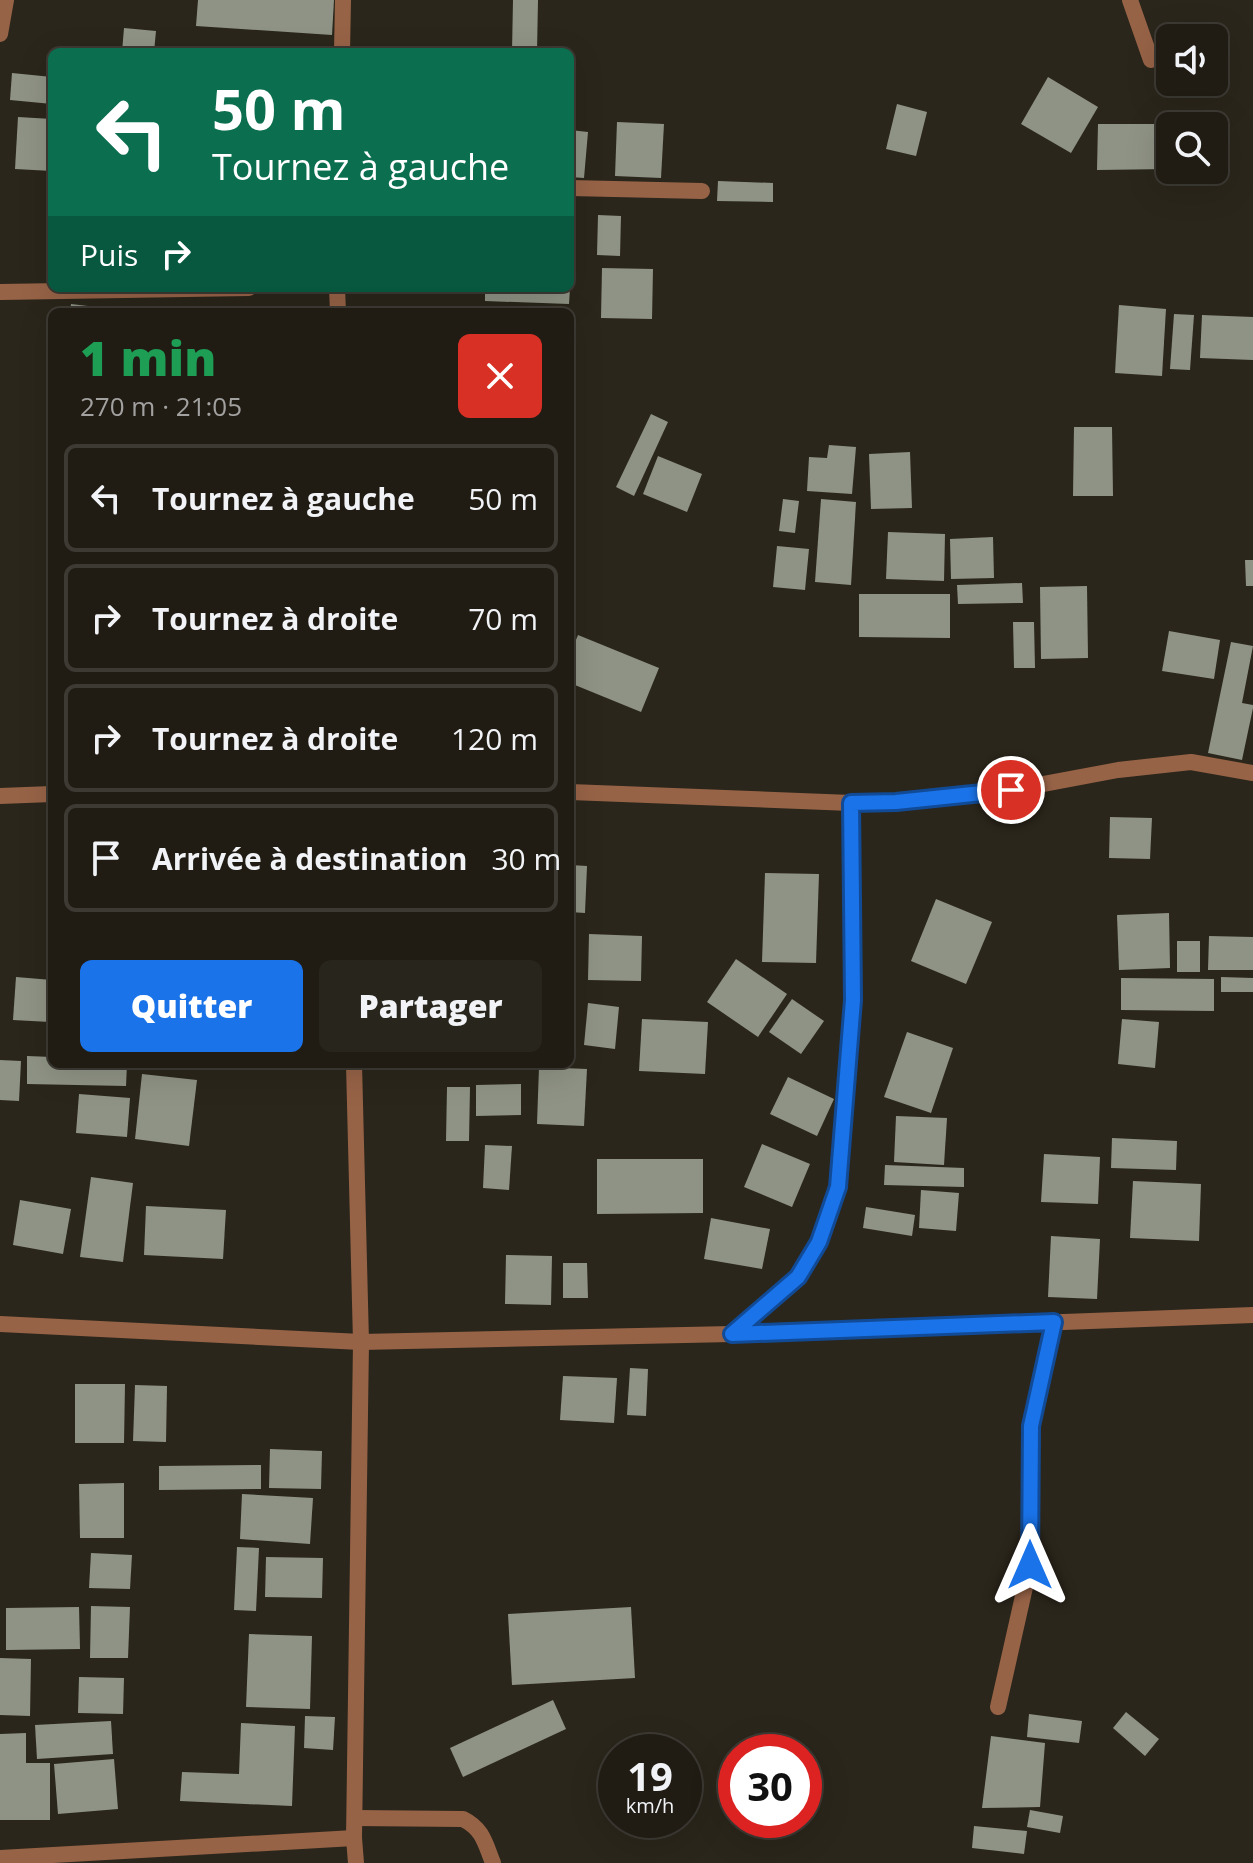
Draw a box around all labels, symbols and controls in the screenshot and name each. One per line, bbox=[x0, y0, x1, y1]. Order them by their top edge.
map controls bbox=[1156, 24, 1228, 184]
button: sound bbox=[1156, 24, 1228, 96]
text: 50 m bbox=[212, 70, 346, 146]
icon: left bbox=[80, 80, 184, 184]
button: search bbox=[1156, 112, 1228, 184]
text: Tournez à gauche bbox=[212, 142, 509, 191]
icon: right bbox=[154, 232, 198, 276]
text: Puis bbox=[80, 234, 138, 275]
text: 1 min bbox=[80, 325, 216, 390]
button: close bbox=[458, 334, 542, 418]
text: 270 m · 21:05 bbox=[80, 388, 242, 424]
icon: left bbox=[84, 476, 128, 520]
text: Tournez à gauche bbox=[152, 478, 415, 519]
text: 50 m bbox=[468, 478, 538, 519]
icon: right bbox=[84, 596, 128, 640]
text: Tournez à droite bbox=[152, 598, 398, 639]
text: 70 m bbox=[468, 598, 538, 639]
icon: right bbox=[84, 716, 128, 760]
text: Tournez à droite bbox=[152, 718, 398, 759]
text: 120 m bbox=[451, 718, 538, 759]
pin bbox=[977, 756, 1045, 824]
icon: arrive bbox=[989, 768, 1033, 812]
icon: arrive bbox=[84, 836, 128, 880]
text: Arrivée à destination bbox=[152, 838, 467, 879]
text: 30 m bbox=[491, 838, 561, 879]
button: Quitter bbox=[80, 960, 303, 1052]
button: Partager bbox=[319, 960, 542, 1052]
position arrow bbox=[988, 1523, 1072, 1607]
speed limit sign: 30 bbox=[718, 1734, 822, 1838]
text: 19 bbox=[627, 1748, 673, 1803]
text: km/h bbox=[626, 1792, 674, 1819]

